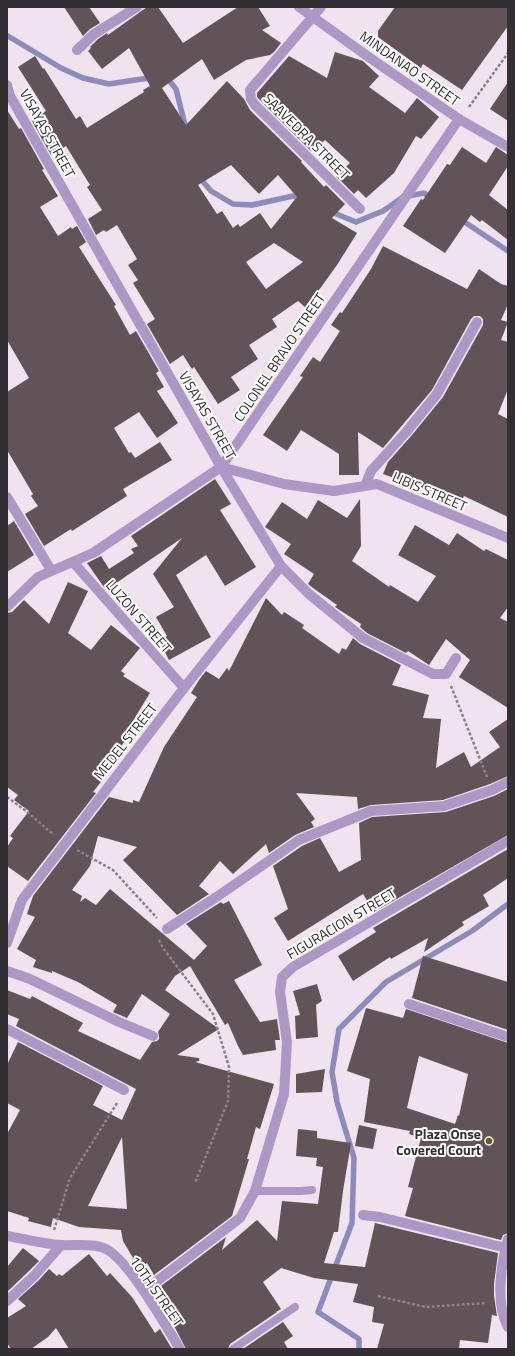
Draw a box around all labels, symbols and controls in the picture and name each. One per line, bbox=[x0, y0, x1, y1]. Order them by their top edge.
street label: MINDANAO STREET bbox=[356, 25, 465, 111]
street label: VISAYAS STREET bbox=[15, 85, 81, 182]
street label: SAAVEDRA STREET bbox=[259, 88, 356, 185]
street label: COLONEL BRAVO STREET bbox=[228, 288, 330, 426]
street label: VISAYAS STREET bbox=[174, 367, 242, 464]
street label: LIBIS STREET bbox=[389, 466, 471, 516]
street label: LUZON STREET bbox=[101, 575, 177, 658]
street label: MEDEL STREET bbox=[88, 698, 162, 784]
street label: FIGURACION STREET bbox=[282, 882, 400, 964]
place label: Plaza Onse Covered Court bbox=[396, 1123, 481, 1160]
marker: Plaza Onse Covered Court bbox=[484, 1136, 494, 1146]
street label: 10TH STREET bbox=[125, 1251, 189, 1331]

